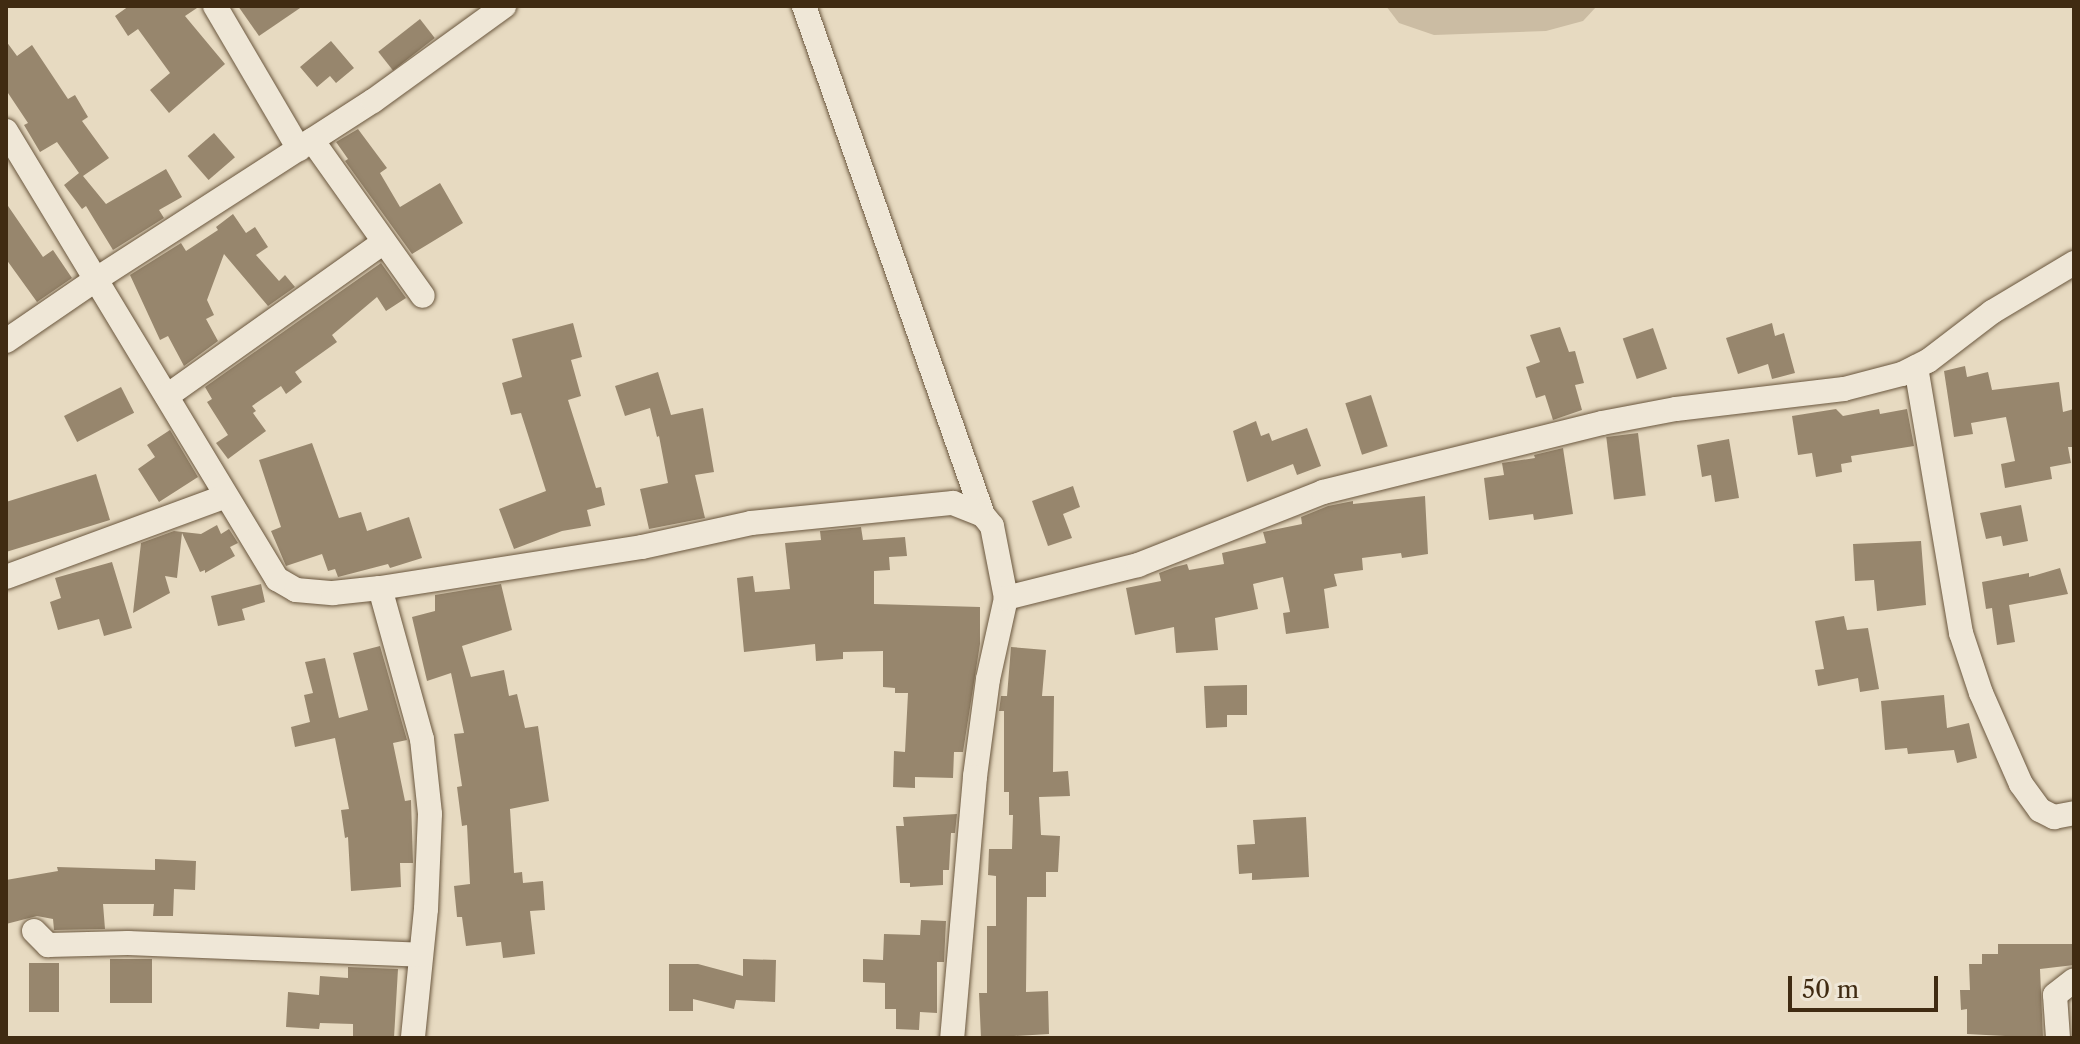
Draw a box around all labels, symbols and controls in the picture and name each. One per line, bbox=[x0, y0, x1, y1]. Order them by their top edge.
scale bar bbox=[1792, 960, 1942, 1010]
text: 50 m bbox=[1802, 975, 1859, 1004]

